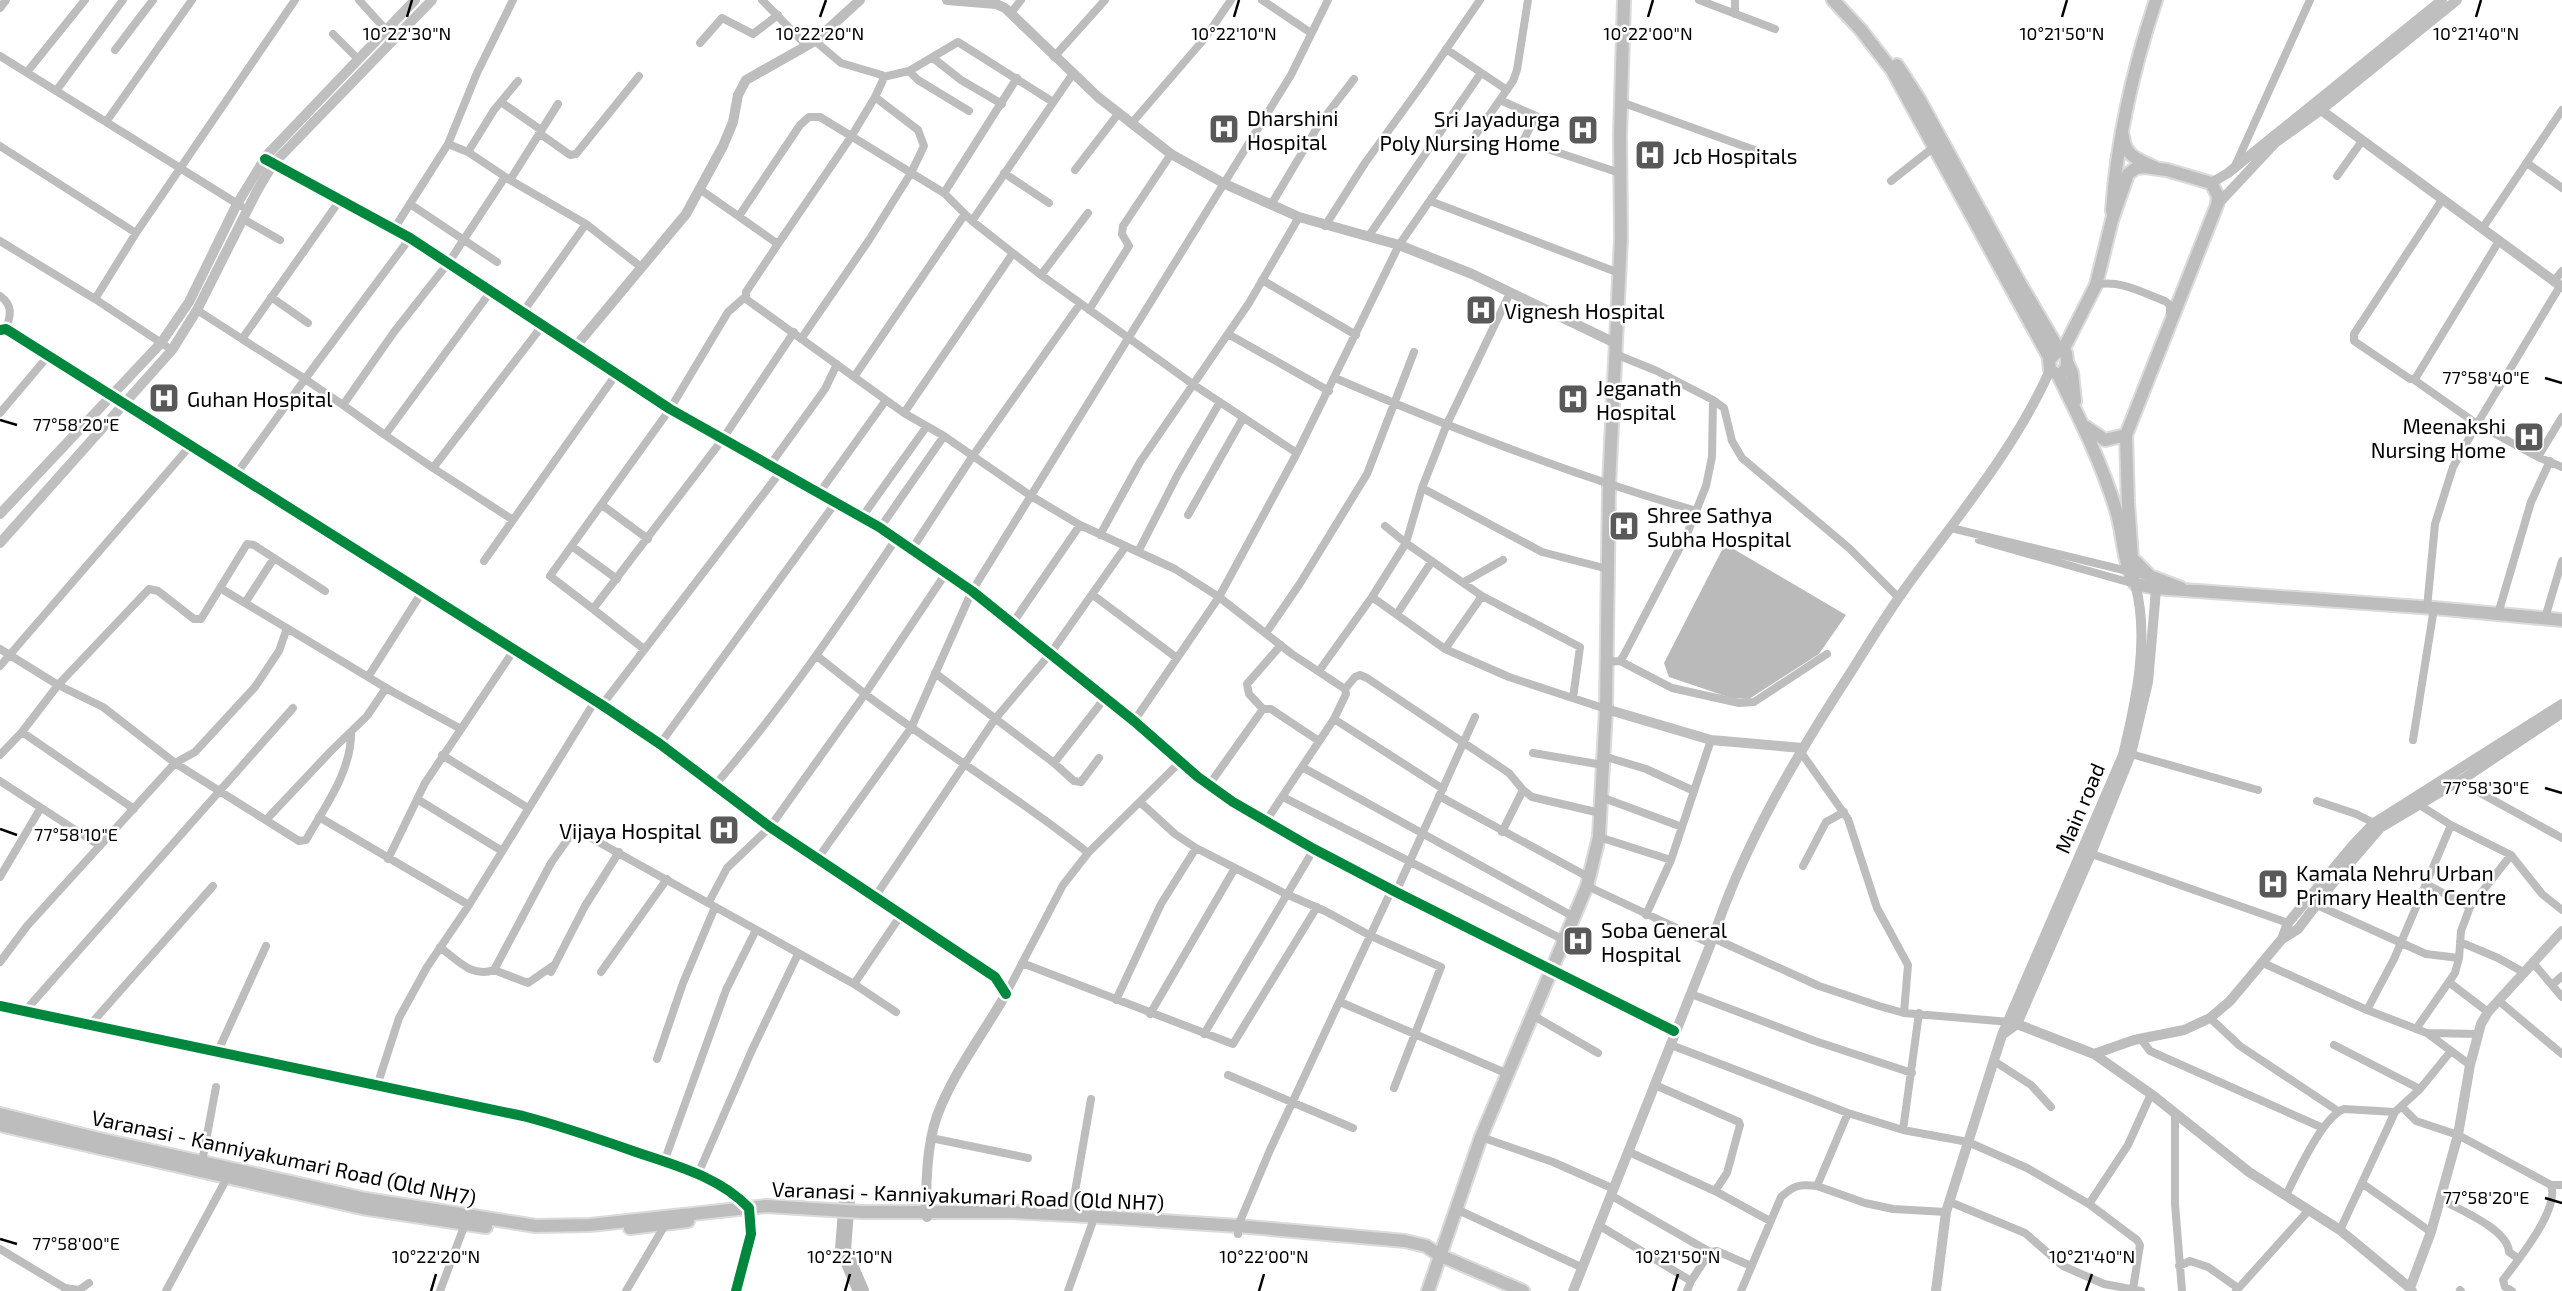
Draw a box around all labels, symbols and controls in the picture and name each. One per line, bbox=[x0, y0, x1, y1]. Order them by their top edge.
text: 10°22'30"N bbox=[363, 22, 451, 44]
text: 10°22'20"N bbox=[776, 22, 864, 44]
text: 10°22'10"N bbox=[1191, 22, 1277, 44]
text: 10°22'00"N bbox=[1603, 22, 1693, 44]
text: 10°21'50"N bbox=[2019, 22, 2105, 44]
text: 10°21'40"N bbox=[2433, 22, 2519, 44]
place label: Dharshini Hospital bbox=[1247, 105, 1339, 154]
place label: Sri Jayadurga Poly Nursing Home bbox=[1379, 106, 1560, 155]
hospital icon: Dharshini Hospital bbox=[1207, 112, 1241, 146]
hospital icon: Sri Jayadurga Poly Nursing Home bbox=[1566, 113, 1600, 147]
hospital icon: Jcb Hospitals bbox=[1633, 138, 1667, 172]
place label: Jcb Hospitals bbox=[1673, 143, 1798, 168]
hospital icon: Vignesh Hospital bbox=[1464, 293, 1498, 327]
place label: Vignesh Hospital bbox=[1504, 298, 1665, 323]
text: 77°58'40"E bbox=[2442, 366, 2530, 388]
place label: Jeganath Hospital bbox=[1596, 375, 1682, 424]
hospital icon: Guhan Hospital bbox=[147, 381, 181, 415]
hospital icon: Jeganath Hospital bbox=[1556, 382, 1590, 416]
place label: Guhan Hospital bbox=[187, 386, 333, 411]
text: 77°58'20"E bbox=[33, 413, 119, 435]
place label: Meenakshi Nursing Home bbox=[2371, 413, 2506, 462]
hospital icon: Meenakshi Nursing Home bbox=[2512, 420, 2546, 454]
place label: Shree Sathya Subha Hospital bbox=[1647, 502, 1792, 551]
hospital icon: Shree Sathya Subha Hospital bbox=[1607, 509, 1641, 543]
street label: Main road bbox=[2049, 759, 2109, 857]
text: 77°58'30"E bbox=[2443, 776, 2529, 798]
hospital icon: Vijaya Hospital bbox=[707, 813, 741, 847]
place label: Vijaya Hospital bbox=[559, 818, 702, 844]
text: 77°58'10"E bbox=[34, 823, 118, 845]
place label: Kamala Nehru Urban Primary Health Centre bbox=[2296, 860, 2506, 909]
hospital icon: Kamala Nehru Urban Primary Health Centre bbox=[2256, 867, 2290, 901]
place label: Soba General Hospital bbox=[1601, 917, 1728, 966]
hospital icon: Soba General Hospital bbox=[1561, 924, 1595, 958]
street label: Varanasi - Kanniyakumari Road (Old NH7) bbox=[89, 1104, 479, 1210]
street label: Varanasi - Kanniyakumari Road (Old NH7) bbox=[771, 1176, 1165, 1214]
text: 77°58'20"E bbox=[2443, 1186, 2529, 1208]
text: 77°58'00"E bbox=[32, 1232, 120, 1254]
text: 10°22'20"N bbox=[392, 1245, 480, 1267]
text: 10°22'10"N bbox=[807, 1245, 893, 1267]
text: 10°22'00"N bbox=[1219, 1245, 1309, 1267]
text: 10°21'50"N bbox=[1635, 1245, 1721, 1267]
text: 10°21'40"N bbox=[2049, 1245, 2135, 1267]

